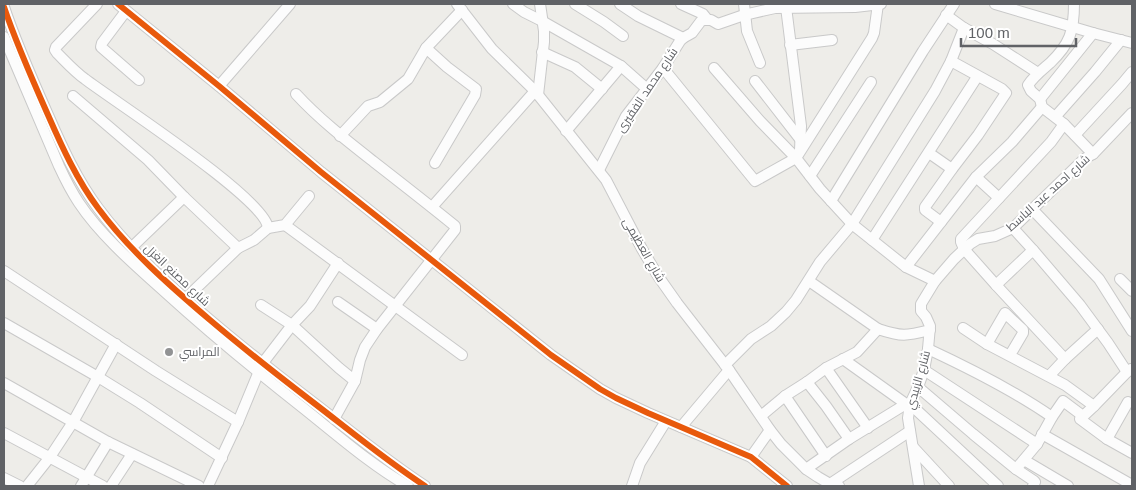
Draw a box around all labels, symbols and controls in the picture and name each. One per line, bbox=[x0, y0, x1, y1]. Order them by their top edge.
scale bar bbox=[961, 15, 1076, 47]
text: 100 m bbox=[968, 24, 1010, 41]
street label: شارع محمد الفقيرى bbox=[613, 45, 681, 136]
street label: شارع احمد عبد الباسط bbox=[1003, 152, 1093, 235]
street label: شارع العظيمى bbox=[619, 215, 668, 285]
street label: شارع مصنع الغزل bbox=[141, 241, 213, 310]
place label: المراسي bbox=[179, 345, 220, 362]
marker: المراسي bbox=[163, 346, 175, 358]
street label: شارع الزبيدي bbox=[903, 349, 936, 412]

